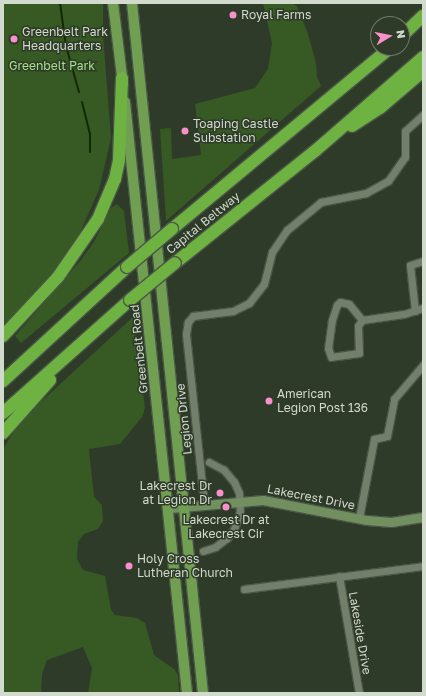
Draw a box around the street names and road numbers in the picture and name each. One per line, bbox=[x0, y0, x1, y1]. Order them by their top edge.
street label: Capital Beltway bbox=[163, 189, 243, 257]
street label: Greenbelt Road bbox=[127, 304, 151, 394]
street label: Legion Drive bbox=[173, 383, 195, 455]
street label: Lakecrest Drive bbox=[266, 481, 356, 513]
street label: Lakeside Drive bbox=[346, 590, 374, 676]

